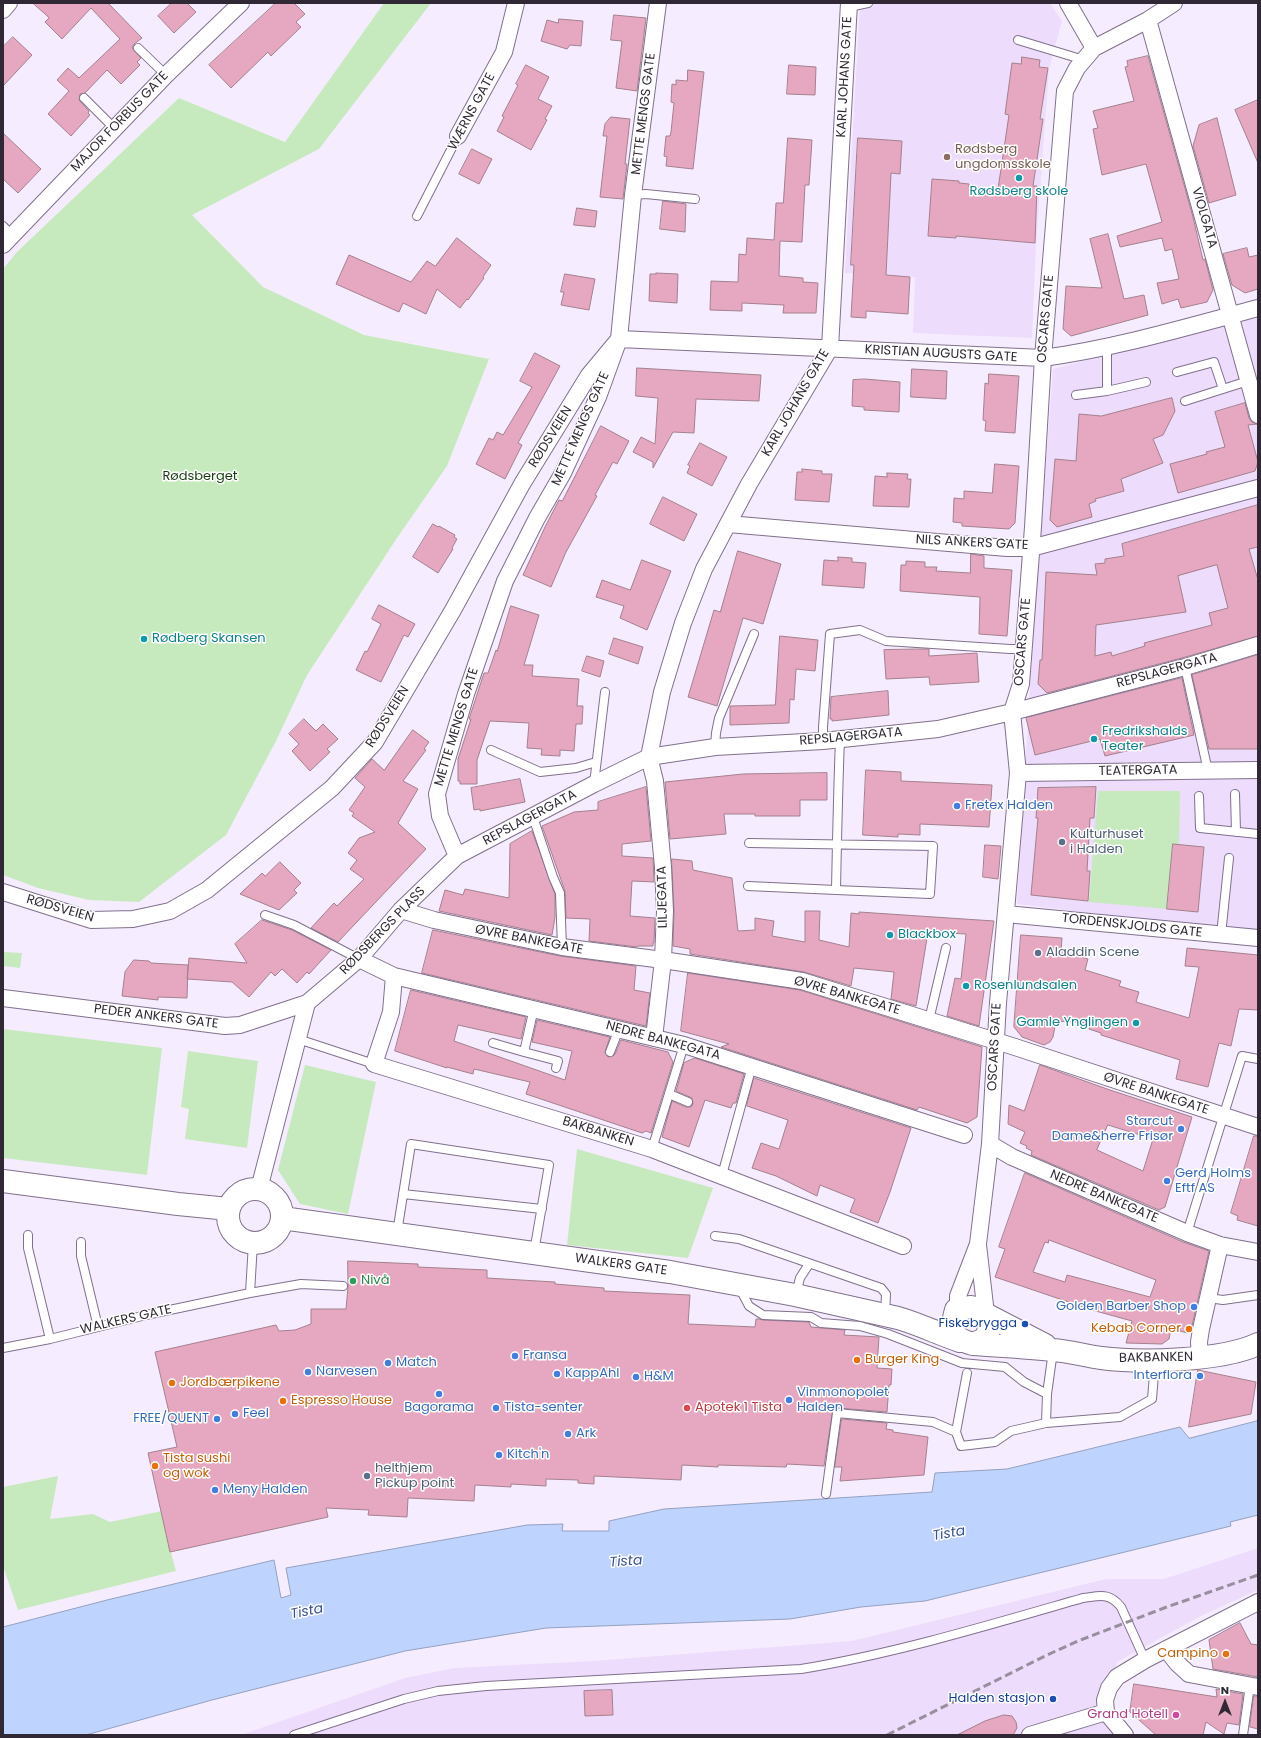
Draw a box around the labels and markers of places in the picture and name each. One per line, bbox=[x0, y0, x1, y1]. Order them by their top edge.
place label: Rødsberg ungdomsskole bbox=[955, 142, 1051, 173]
marker: Rødsberg ungdomsskole bbox=[942, 152, 952, 162]
marker: Rødsberg skole bbox=[1014, 173, 1024, 183]
place label: Rødsberg skole bbox=[970, 184, 1068, 200]
place label: Rødberg Skansen bbox=[152, 631, 266, 647]
marker: Rødberg Skansen bbox=[139, 634, 149, 644]
place label: Fredrikshalds Teater bbox=[1102, 724, 1188, 755]
marker: Fredrikshalds Teater bbox=[1089, 734, 1099, 744]
place label: Fretex Halden bbox=[965, 798, 1053, 814]
marker: Fretex Halden bbox=[952, 801, 962, 811]
place label: Kulturhuset i Halden bbox=[1070, 827, 1143, 858]
marker: Kulturhuset i Halden bbox=[1057, 837, 1067, 847]
place label: Blackbox bbox=[898, 927, 956, 943]
marker: Blackbox bbox=[885, 930, 895, 940]
place label: Aladdin Scene bbox=[1046, 945, 1139, 961]
marker: Aladdin Scene bbox=[1033, 948, 1043, 958]
place label: Rosenlundsalen bbox=[974, 978, 1077, 994]
marker: Rosenlundsalen bbox=[961, 981, 971, 991]
place label: Gamle Ynglingen bbox=[1016, 1015, 1128, 1031]
marker: Gamle Ynglingen bbox=[1131, 1018, 1141, 1028]
place label: Starcut Dame&herre Frisør bbox=[1052, 1114, 1173, 1145]
marker: Starcut Dame&herre Frisør bbox=[1176, 1124, 1186, 1134]
place label: Gerd Holms Eftf AS bbox=[1175, 1166, 1251, 1197]
marker: Gerd Holms Eftf AS bbox=[1162, 1176, 1172, 1186]
place label: Nivå bbox=[361, 1273, 389, 1289]
marker: Nivå bbox=[348, 1276, 358, 1286]
place label: Golden Barber Shop bbox=[1056, 1299, 1186, 1315]
marker: Golden Barber Shop bbox=[1189, 1302, 1199, 1312]
place label: Fiskebrygga bbox=[938, 1316, 1017, 1332]
marker: Fiskebrygga bbox=[1020, 1319, 1030, 1329]
place label: Kebab Corner bbox=[1091, 1321, 1181, 1337]
marker: Kebab Corner bbox=[1184, 1324, 1194, 1334]
place label: Fransa bbox=[523, 1348, 567, 1364]
marker: Fransa bbox=[510, 1351, 520, 1361]
place label: Burger King bbox=[865, 1352, 939, 1368]
place label: Match bbox=[396, 1355, 437, 1371]
marker: Burger King bbox=[852, 1355, 862, 1365]
marker: Match bbox=[383, 1358, 393, 1368]
place label: Narvesen bbox=[316, 1364, 377, 1380]
place label: KappAhl bbox=[565, 1366, 619, 1382]
marker: Narvesen bbox=[303, 1367, 313, 1377]
place label: Interflora bbox=[1133, 1368, 1192, 1384]
marker: KappAhl bbox=[552, 1369, 562, 1379]
place label: H&M bbox=[644, 1369, 674, 1385]
marker: Interflora bbox=[1195, 1371, 1205, 1381]
marker: H&M bbox=[631, 1372, 641, 1382]
place label: Jordbærpikene bbox=[180, 1375, 280, 1391]
marker: Jordbærpikene bbox=[167, 1378, 177, 1388]
place label: Vinmonopolet Halden bbox=[797, 1385, 889, 1416]
marker: Bagorama bbox=[434, 1389, 444, 1399]
place label: Espresso House bbox=[291, 1393, 392, 1409]
marker: Vinmonopolet Halden bbox=[784, 1395, 794, 1405]
marker: Espresso House bbox=[278, 1396, 288, 1406]
place label: Bagorama bbox=[404, 1400, 474, 1416]
place label: Tista-senter bbox=[504, 1400, 583, 1416]
place label: Apotek 1 Tista bbox=[695, 1400, 782, 1416]
marker: Tista-senter bbox=[491, 1403, 501, 1413]
marker: Apotek 1 Tista bbox=[682, 1403, 692, 1413]
place label: Feel bbox=[243, 1406, 269, 1422]
marker: Feel bbox=[230, 1409, 240, 1419]
place label: FREE/QUENT bbox=[133, 1411, 209, 1427]
marker: FREE/QUENT bbox=[212, 1414, 222, 1424]
place label: Ark bbox=[576, 1426, 596, 1442]
marker: Ark bbox=[563, 1429, 573, 1439]
place label: Kitch'n bbox=[507, 1447, 549, 1463]
marker: Kitch'n bbox=[494, 1450, 504, 1460]
place label: Tista sushi og wok bbox=[163, 1451, 230, 1482]
marker: Tista sushi og wok bbox=[150, 1461, 160, 1471]
place label: helthjem Pickup point bbox=[375, 1461, 454, 1492]
marker: helthjem Pickup point bbox=[362, 1471, 372, 1481]
place label: Meny Halden bbox=[223, 1482, 308, 1498]
marker: Meny Halden bbox=[210, 1485, 220, 1495]
place label: Campino bbox=[1157, 1646, 1218, 1662]
marker: Campino bbox=[1221, 1649, 1231, 1659]
place label: Halden stasjon bbox=[948, 1691, 1045, 1707]
marker: Halden stasjon bbox=[1048, 1694, 1058, 1704]
place label: Grand Hotell bbox=[1087, 1707, 1168, 1723]
marker: Grand Hotell bbox=[1171, 1710, 1181, 1720]

